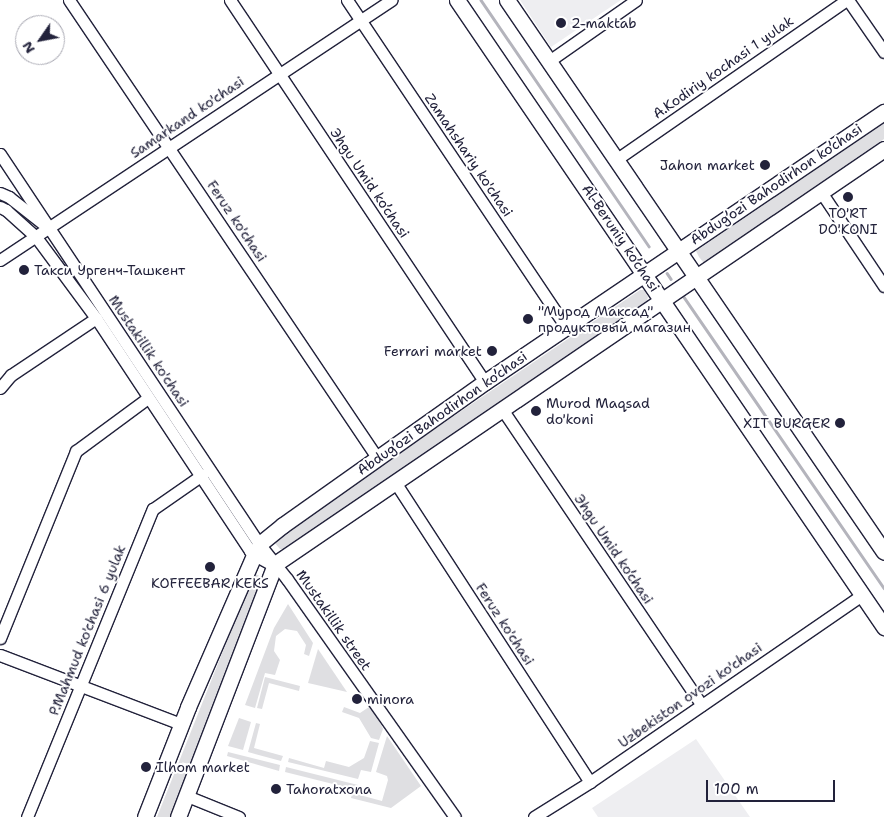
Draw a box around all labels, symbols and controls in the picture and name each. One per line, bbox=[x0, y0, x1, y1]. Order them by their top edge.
street label: A.Kodiriy kochasi 1 yulak bbox=[649, 12, 797, 122]
north arrow bbox=[15, 15, 65, 65]
place label: 2-maktab bbox=[571, 15, 637, 31]
marker: 2-maktab bbox=[555, 17, 567, 29]
text: N bbox=[18, 38, 39, 57]
street label: Samarkand ko'chasi bbox=[127, 73, 247, 161]
street label: Zamahshariy ko'chasi bbox=[421, 90, 517, 220]
street label: Abdug’ozi Bahodirhon ko’chasi bbox=[687, 120, 865, 248]
street label: Эhgu Umid ko’chasi bbox=[327, 125, 413, 241]
place label: Jahon market bbox=[660, 157, 755, 173]
marker: Jahon market bbox=[759, 159, 771, 171]
street label: Feruz ko'chasi bbox=[204, 177, 270, 265]
street label: Al-Beruniy ko’chasi bbox=[579, 181, 663, 295]
marker: TO'RT DO'KONI bbox=[842, 191, 854, 203]
place label: TO'RT DO'KONI bbox=[818, 205, 878, 238]
place label: Такси Ургенч-Ташкент bbox=[34, 262, 185, 278]
marker: Такси Ургенч-Ташкент bbox=[18, 264, 30, 276]
street label: Mustakillik ko'chasi bbox=[105, 292, 193, 410]
place label: "Мурод Максад" продуктовый магазин bbox=[538, 303, 691, 336]
marker: "Мурод Максад" продуктовый магазин bbox=[522, 313, 534, 325]
place label: Ferrari market bbox=[384, 343, 482, 359]
marker: Ferrari market bbox=[486, 345, 498, 357]
street label: Abdug’ozi Bahodirhon ko’chasi bbox=[354, 348, 530, 478]
place label: Murod Maqsad do'koni bbox=[546, 395, 650, 428]
marker: Murod Maqsad do'koni bbox=[530, 405, 542, 417]
place label: XIT BURGER bbox=[743, 415, 830, 431]
marker: XIT BURGER bbox=[834, 417, 846, 429]
street label: Эhgu Umid ko’chasi bbox=[571, 491, 657, 607]
street label: P.Mahmud ko'chasi 6 yulak bbox=[45, 542, 129, 718]
marker: KOFFEEBAR KEKS bbox=[204, 561, 216, 573]
street label: Mustakillik street bbox=[293, 566, 375, 674]
place label: KOFFEEBAR KEKS bbox=[151, 575, 269, 591]
street label: Feruz ko'chasi bbox=[472, 580, 538, 668]
street label: Uzbekiston ovozi ko'chasi bbox=[615, 639, 765, 751]
place label: minora bbox=[367, 691, 414, 707]
marker: minora bbox=[351, 693, 363, 705]
place label: Ilhom market bbox=[156, 759, 250, 775]
marker: Ilhom market bbox=[140, 761, 152, 773]
scale bar bbox=[709, 770, 838, 802]
text: 100 m bbox=[714, 779, 759, 799]
place label: Tahoratxona bbox=[286, 781, 372, 797]
marker: Tahoratxona bbox=[270, 783, 282, 795]

